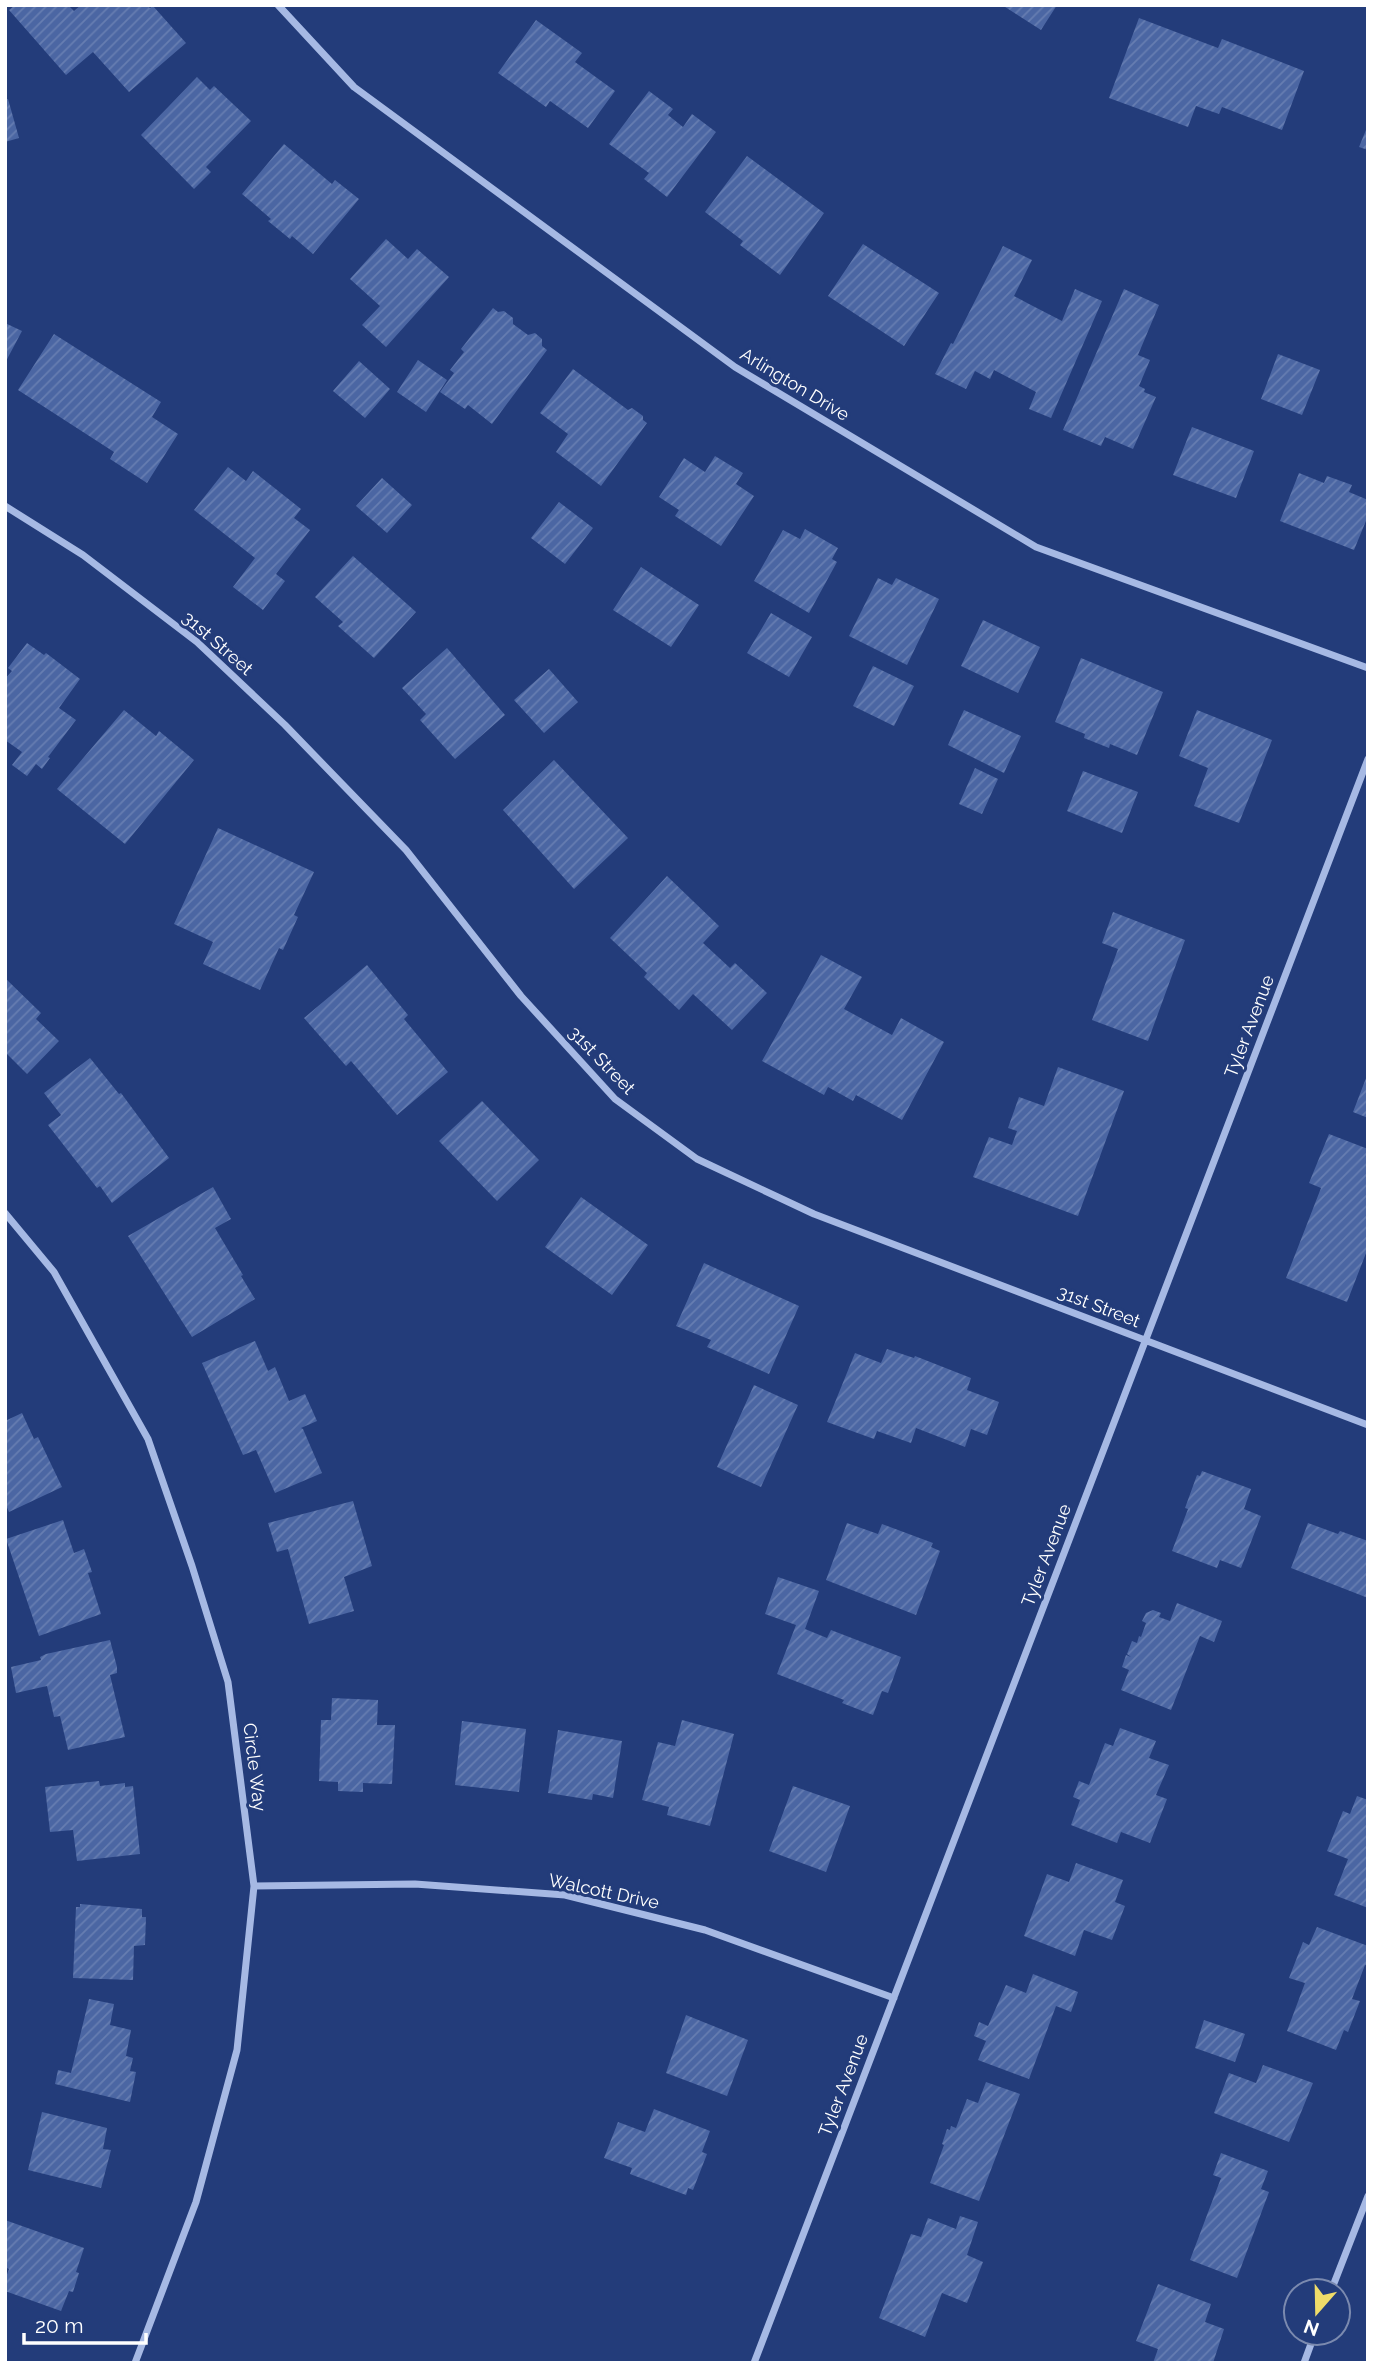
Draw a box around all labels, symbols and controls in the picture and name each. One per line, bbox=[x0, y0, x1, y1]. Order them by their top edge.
street label: Arlington Drive bbox=[737, 343, 854, 425]
street label: 31st Street bbox=[178, 607, 258, 679]
street label: Tyler Avenue bbox=[1220, 972, 1278, 1080]
street label: 31st Street bbox=[564, 1022, 640, 1098]
street label: 31st Street bbox=[1055, 1281, 1143, 1331]
street label: Tyler Avenue bbox=[1017, 1501, 1075, 1609]
street label: Circle Way bbox=[239, 1722, 271, 1813]
street label: Walcott Drive bbox=[547, 1869, 662, 1913]
street label: Tyler Avenue bbox=[814, 2031, 872, 2139]
north arrow bbox=[1282, 2277, 1352, 2347]
scale bar bbox=[24, 2302, 147, 2346]
text: 20 m bbox=[35, 2313, 83, 2338]
text: N bbox=[1301, 2315, 1322, 2341]

